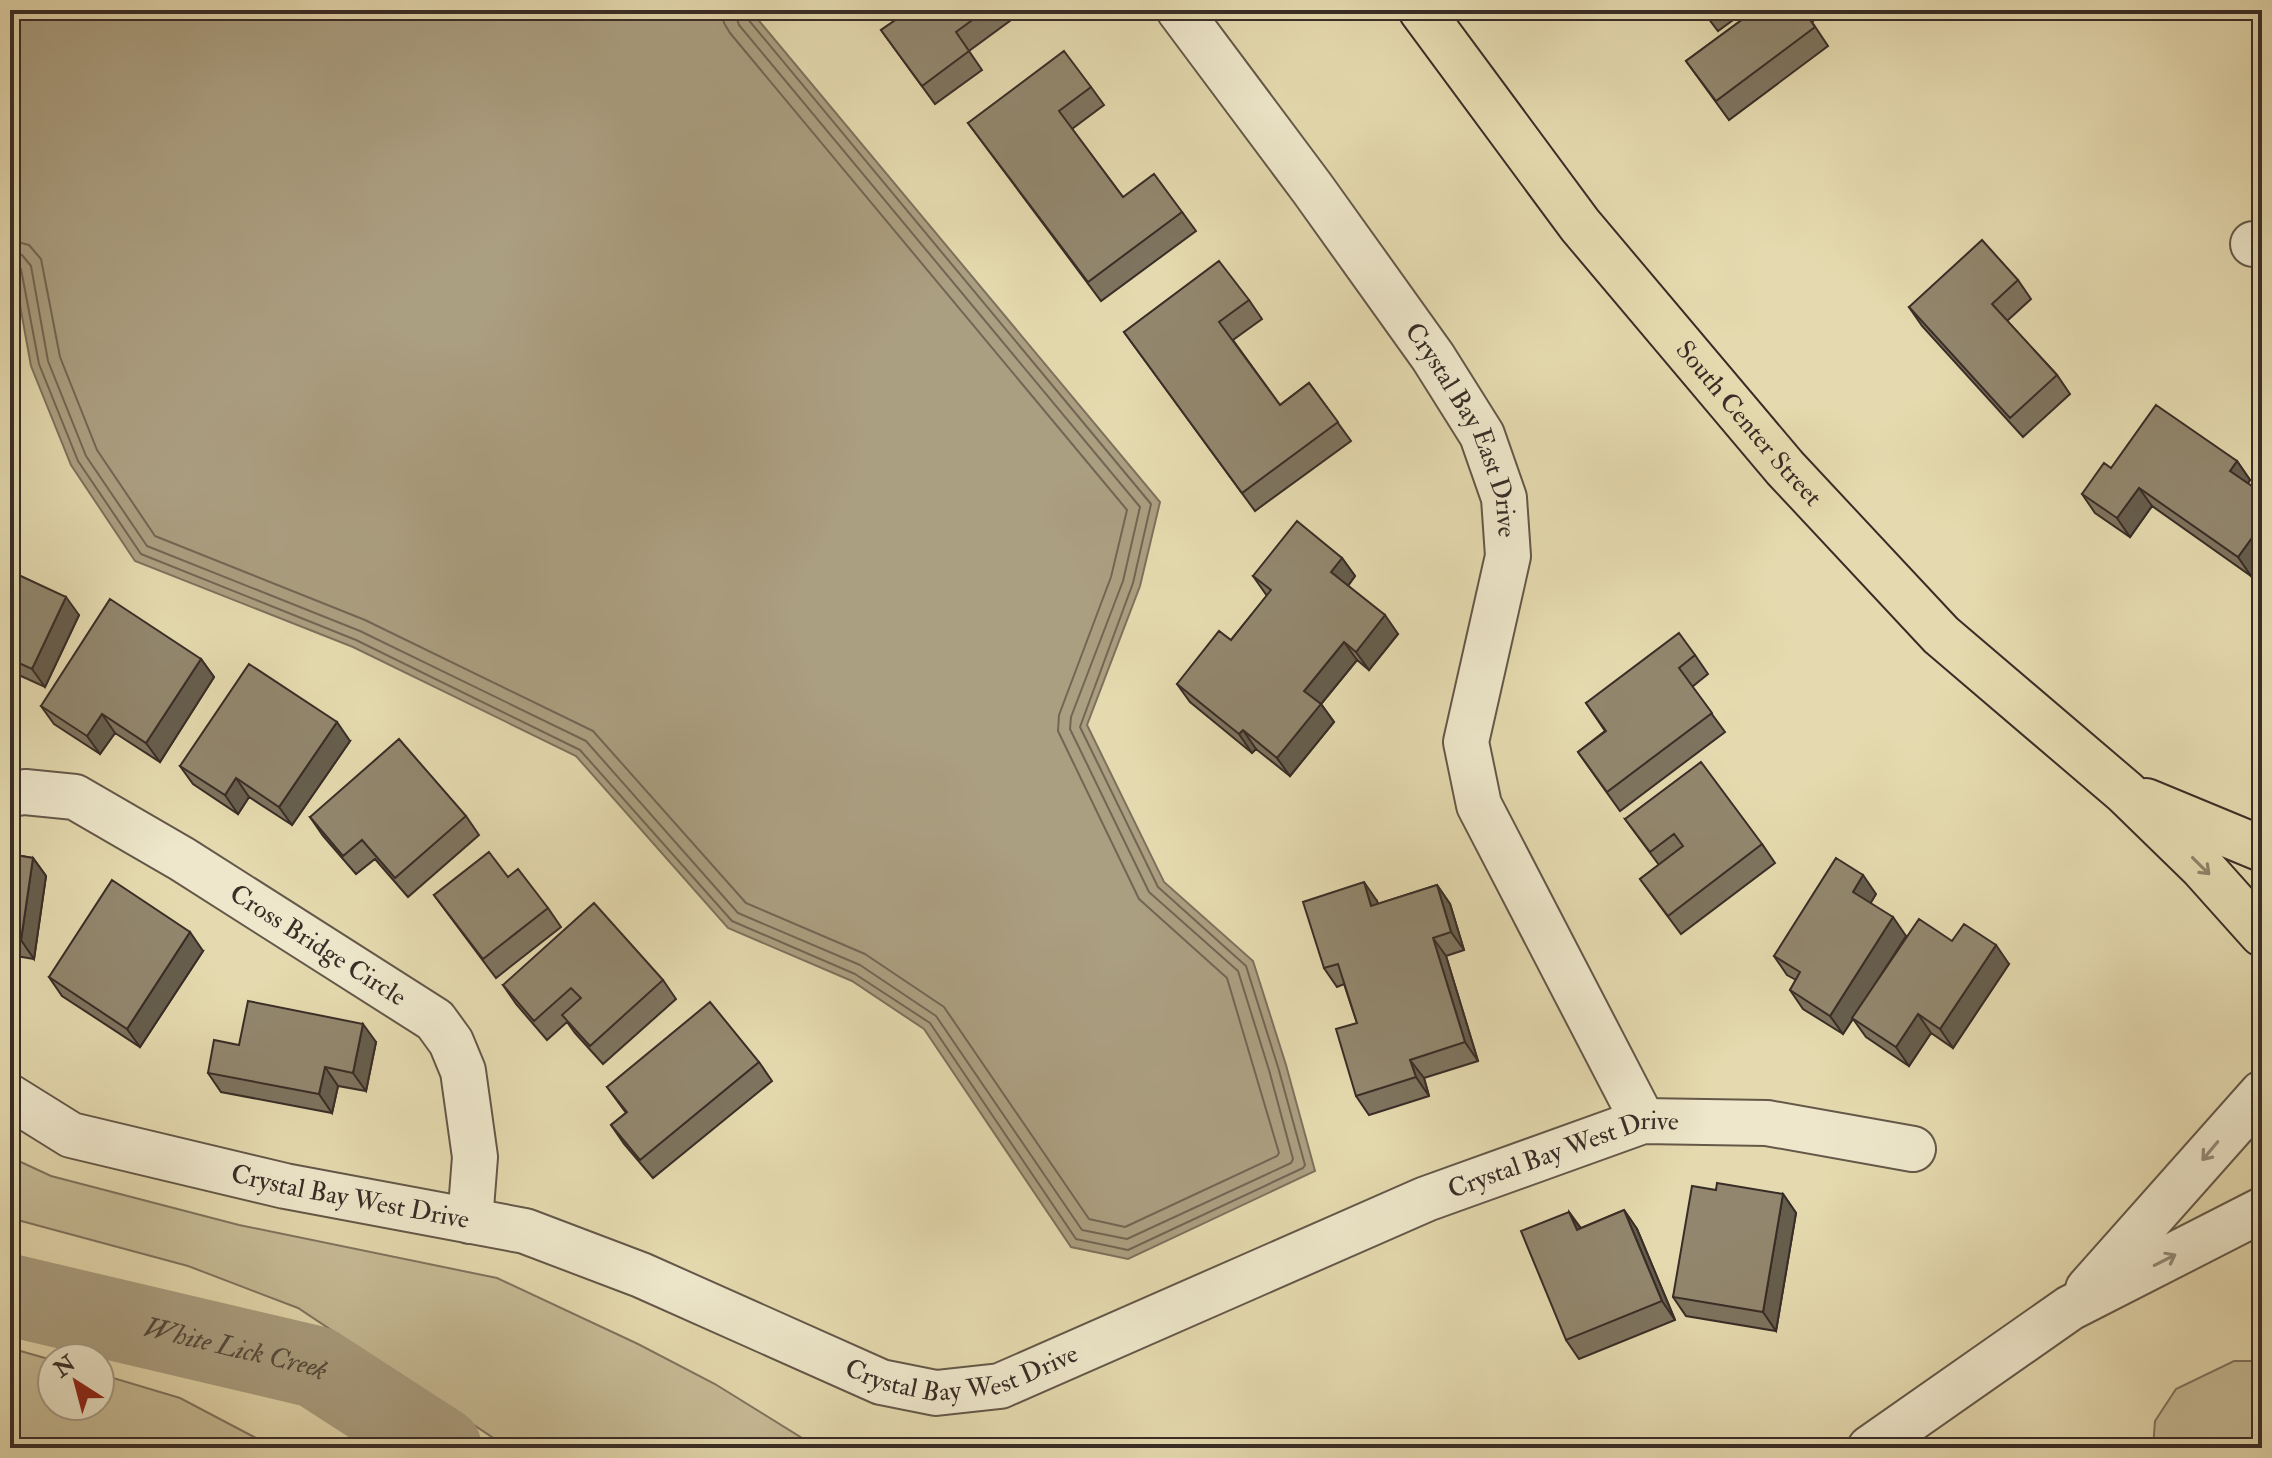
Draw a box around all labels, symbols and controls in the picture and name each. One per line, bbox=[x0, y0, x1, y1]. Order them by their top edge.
street label: Crystal Bay East Drive bbox=[1398, 317, 1523, 538]
street label: South Center Street bbox=[1669, 334, 1829, 513]
one-way arrow bbox=[2191, 856, 2210, 875]
street label: Cross Bridge Circle bbox=[224, 877, 412, 1013]
street label: Crystal Bay West Drive bbox=[1444, 1105, 1679, 1206]
one-way arrow bbox=[2201, 1140, 2219, 1161]
street label: Crystal Bay West Drive bbox=[228, 1158, 472, 1236]
one-way arrow bbox=[2152, 1252, 2176, 1268]
water label: White Lick Creek bbox=[140, 1310, 335, 1388]
street label: Crystal Bay West Drive bbox=[840, 1338, 1083, 1409]
north arrow bbox=[36, 1342, 116, 1422]
text: N bbox=[48, 1349, 81, 1384]

